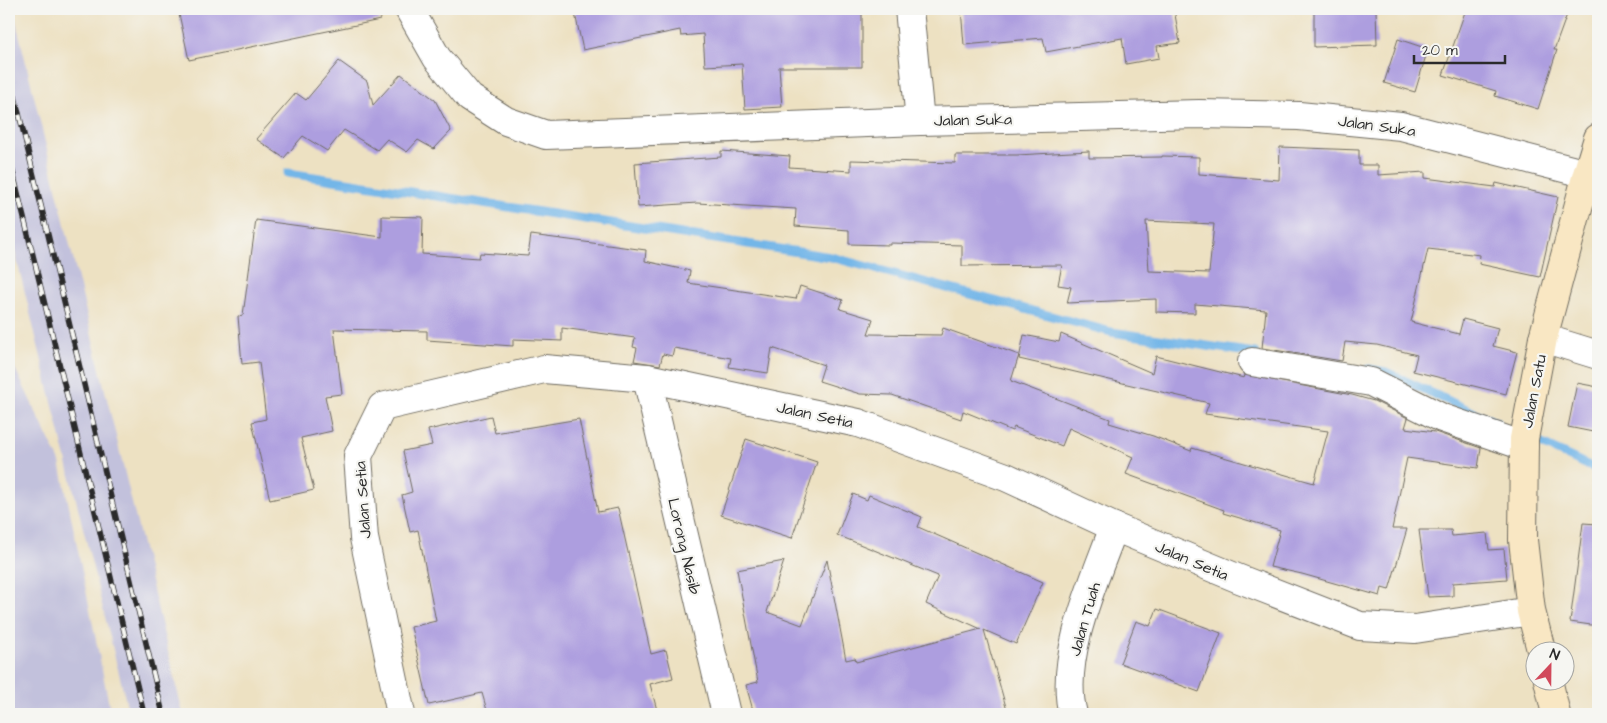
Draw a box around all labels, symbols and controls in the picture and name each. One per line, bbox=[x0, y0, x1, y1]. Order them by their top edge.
scale bar bbox=[1414, 32, 1506, 64]
text: 20 m bbox=[1422, 40, 1458, 61]
street label: Jalan Suka bbox=[934, 108, 1012, 132]
street label: Jalan Suka bbox=[1337, 110, 1417, 142]
street label: Jalan Satu bbox=[1516, 352, 1552, 430]
street label: Jalan Setia bbox=[775, 396, 855, 434]
street label: Jalan Setia bbox=[349, 460, 377, 539]
street label: Lorong Nasib bbox=[661, 496, 706, 597]
street label: Jalan Setia bbox=[1152, 536, 1232, 586]
street label: Jalan Tuah bbox=[1064, 580, 1106, 659]
north arrow bbox=[1524, 640, 1574, 690]
text: N bbox=[1547, 644, 1563, 666]

